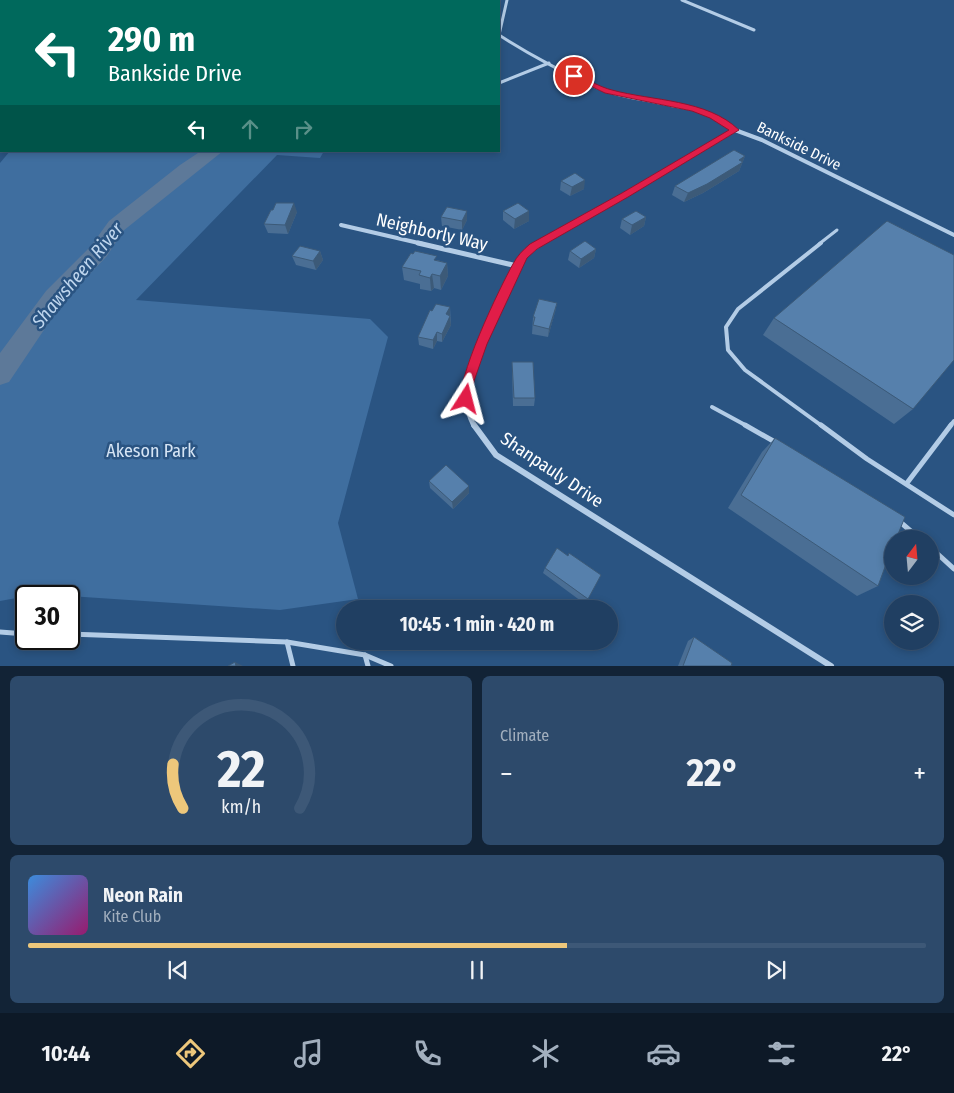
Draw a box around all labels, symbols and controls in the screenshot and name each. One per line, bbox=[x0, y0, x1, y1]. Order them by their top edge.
text: 290 m bbox=[108, 18, 195, 60]
icon: left bbox=[25, 20, 90, 85]
pin bbox=[553, 55, 595, 97]
text: Bankside Drive bbox=[108, 60, 242, 87]
icon: arrive bbox=[560, 62, 588, 90]
icon: left bbox=[183, 115, 211, 143]
icon: ahead bbox=[236, 115, 264, 143]
icon: right bbox=[289, 115, 317, 143]
street label: Bankside Drive bbox=[754, 118, 844, 174]
street label: Neighborly Way bbox=[374, 208, 490, 256]
water label: Shawsheen River bbox=[26, 217, 129, 333]
position arrow bbox=[439, 372, 491, 424]
street label: Shanpauly Drive bbox=[496, 428, 608, 513]
park label: Akeson Park bbox=[106, 440, 196, 462]
north arrow bbox=[884, 530, 939, 585]
map controls bbox=[884, 530, 939, 650]
speed limit sign: 30 bbox=[15, 585, 80, 650]
button: layers bbox=[884, 595, 939, 650]
text: 10:45 · 1 min · 420 m bbox=[400, 613, 554, 636]
text: Climate bbox=[500, 726, 549, 745]
text: 22 bbox=[216, 738, 265, 801]
text: 22° bbox=[686, 750, 739, 796]
text: − bbox=[500, 757, 513, 790]
text: + bbox=[913, 757, 926, 790]
text: km/h bbox=[221, 796, 261, 818]
text: Neon Rain bbox=[103, 884, 183, 907]
text: Kite Club bbox=[103, 907, 161, 926]
icon: previous bbox=[164, 956, 192, 984]
icon: pause bbox=[463, 956, 491, 984]
icon: next bbox=[762, 956, 790, 984]
icon: directions bbox=[173, 1036, 208, 1071]
icon: music bbox=[291, 1036, 326, 1071]
icon: phone bbox=[410, 1036, 445, 1071]
icon: climate bbox=[528, 1036, 563, 1071]
icon: car bbox=[646, 1036, 681, 1071]
icon: filters bbox=[764, 1036, 799, 1071]
text: 10:44 bbox=[42, 1040, 90, 1067]
text: 22° bbox=[882, 1040, 912, 1067]

